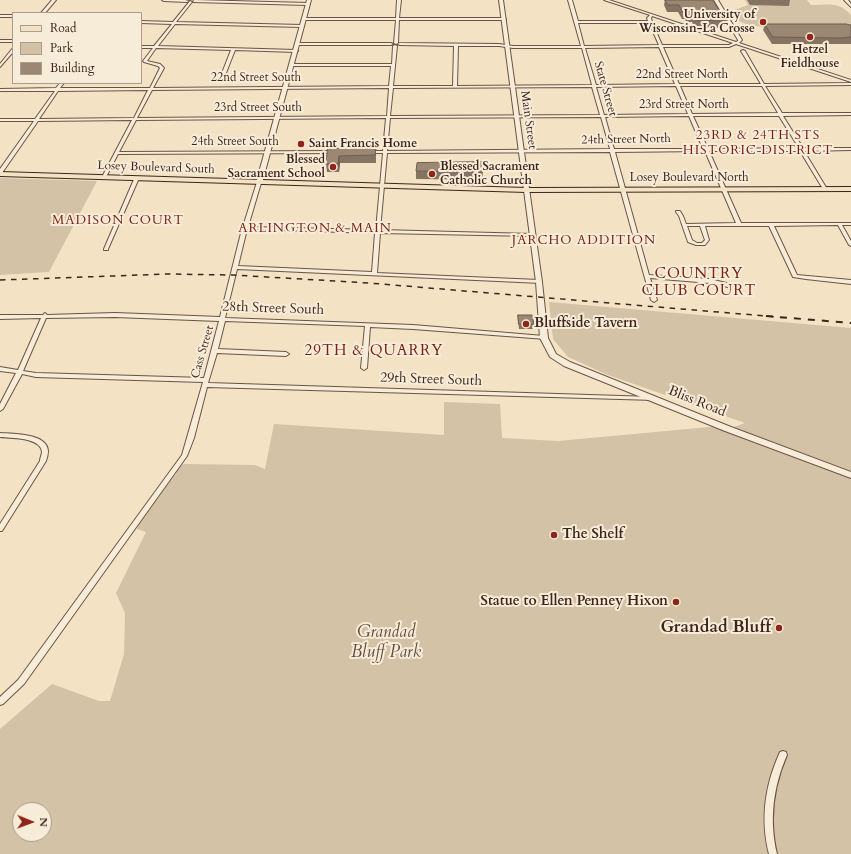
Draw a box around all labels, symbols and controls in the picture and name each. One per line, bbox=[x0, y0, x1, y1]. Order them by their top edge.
place label: University of Wisconsin-La Crosse bbox=[639, 8, 755, 36]
legend bbox=[12, 12, 142, 84]
marker: University of Wisconsin-La Crosse bbox=[758, 17, 768, 27]
text: Road bbox=[50, 20, 76, 36]
marker: Hetzel Fieldhouse bbox=[805, 32, 815, 42]
text: Park bbox=[50, 40, 73, 56]
place label: Hetzel Fieldhouse bbox=[781, 43, 839, 71]
text: Building bbox=[50, 60, 94, 76]
street label: State Street bbox=[590, 60, 620, 118]
street label: 22nd Street North bbox=[636, 68, 728, 82]
street label: 22nd Street South bbox=[211, 71, 301, 85]
street label: Main Street bbox=[517, 90, 539, 150]
street label: 23rd Street North bbox=[639, 98, 729, 112]
street label: 23rd Street South bbox=[214, 101, 302, 115]
district label: 23RD & 24TH STS HISTORIC DISTRICT bbox=[683, 128, 833, 159]
street label: 24th Street North bbox=[581, 132, 671, 148]
street label: 24th Street South bbox=[191, 135, 279, 149]
place label: Saint Francis Home bbox=[309, 137, 417, 151]
marker: Saint Francis Home bbox=[296, 139, 306, 149]
place label: Blessed Sacrament School bbox=[228, 153, 325, 181]
street label: Losey Boulevard South bbox=[97, 159, 215, 177]
place label: Blessed Sacrament Catholic Church bbox=[440, 160, 539, 188]
marker: Blessed Sacrament School bbox=[328, 162, 338, 172]
marker: Blessed Sacrament Catholic Church bbox=[427, 169, 437, 179]
street label: Losey Boulevard North bbox=[629, 171, 749, 185]
district label: MADISON COURT bbox=[52, 213, 184, 229]
district label: ARLINGTON & MAIN bbox=[238, 221, 392, 237]
district label: JARCHO ADDITION bbox=[512, 233, 656, 249]
district label: COUNTRY CLUB COURT bbox=[641, 266, 757, 301]
street label: 28th Street South bbox=[222, 299, 324, 319]
place label: Bluffside Tavern bbox=[534, 316, 638, 332]
marker: Bluffside Tavern bbox=[521, 319, 531, 329]
street label: Cass Street bbox=[189, 324, 217, 380]
district label: 29TH & QUARRY bbox=[305, 343, 443, 361]
street label: 29th Street South bbox=[380, 370, 482, 390]
street label: Bliss Road bbox=[666, 383, 728, 421]
place label: The Shelf bbox=[562, 527, 623, 543]
marker: The Shelf bbox=[549, 530, 559, 540]
place label: Statue to Ellen Penney Hixon bbox=[480, 594, 668, 610]
marker: Statue to Ellen Penney Hixon bbox=[671, 597, 681, 607]
place label: Grandad Bluff bbox=[660, 618, 771, 638]
park label: Grandad Bluff Park bbox=[351, 623, 421, 663]
marker: Grandad Bluff bbox=[774, 623, 784, 633]
north arrow bbox=[12, 802, 52, 842]
text: N bbox=[36, 817, 51, 827]

